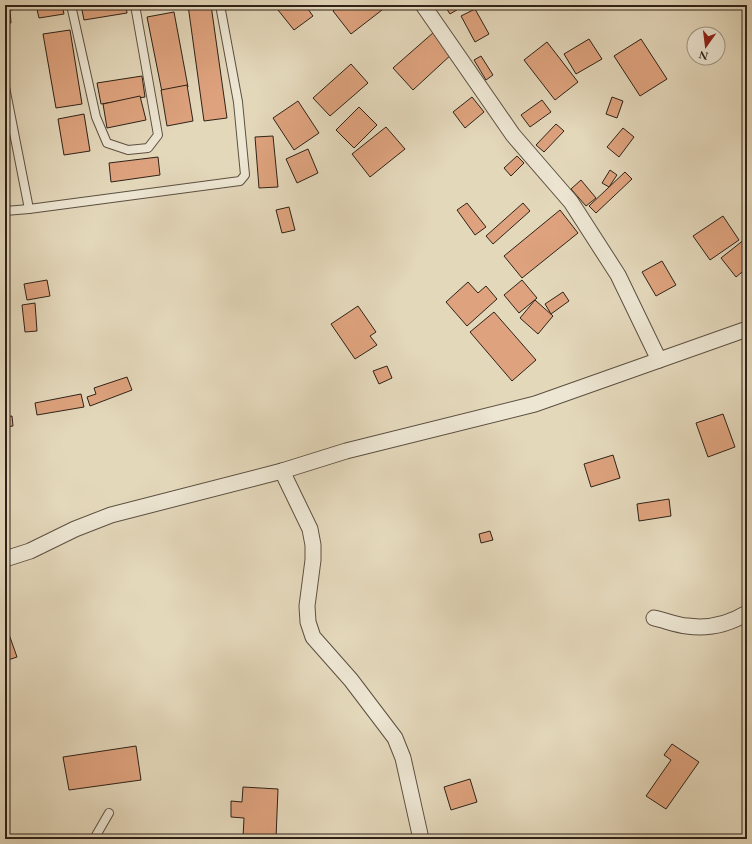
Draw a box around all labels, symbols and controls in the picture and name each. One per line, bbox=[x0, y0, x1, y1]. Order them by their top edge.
north arrow bbox=[686, 26, 726, 66]
text: N bbox=[697, 48, 710, 64]

